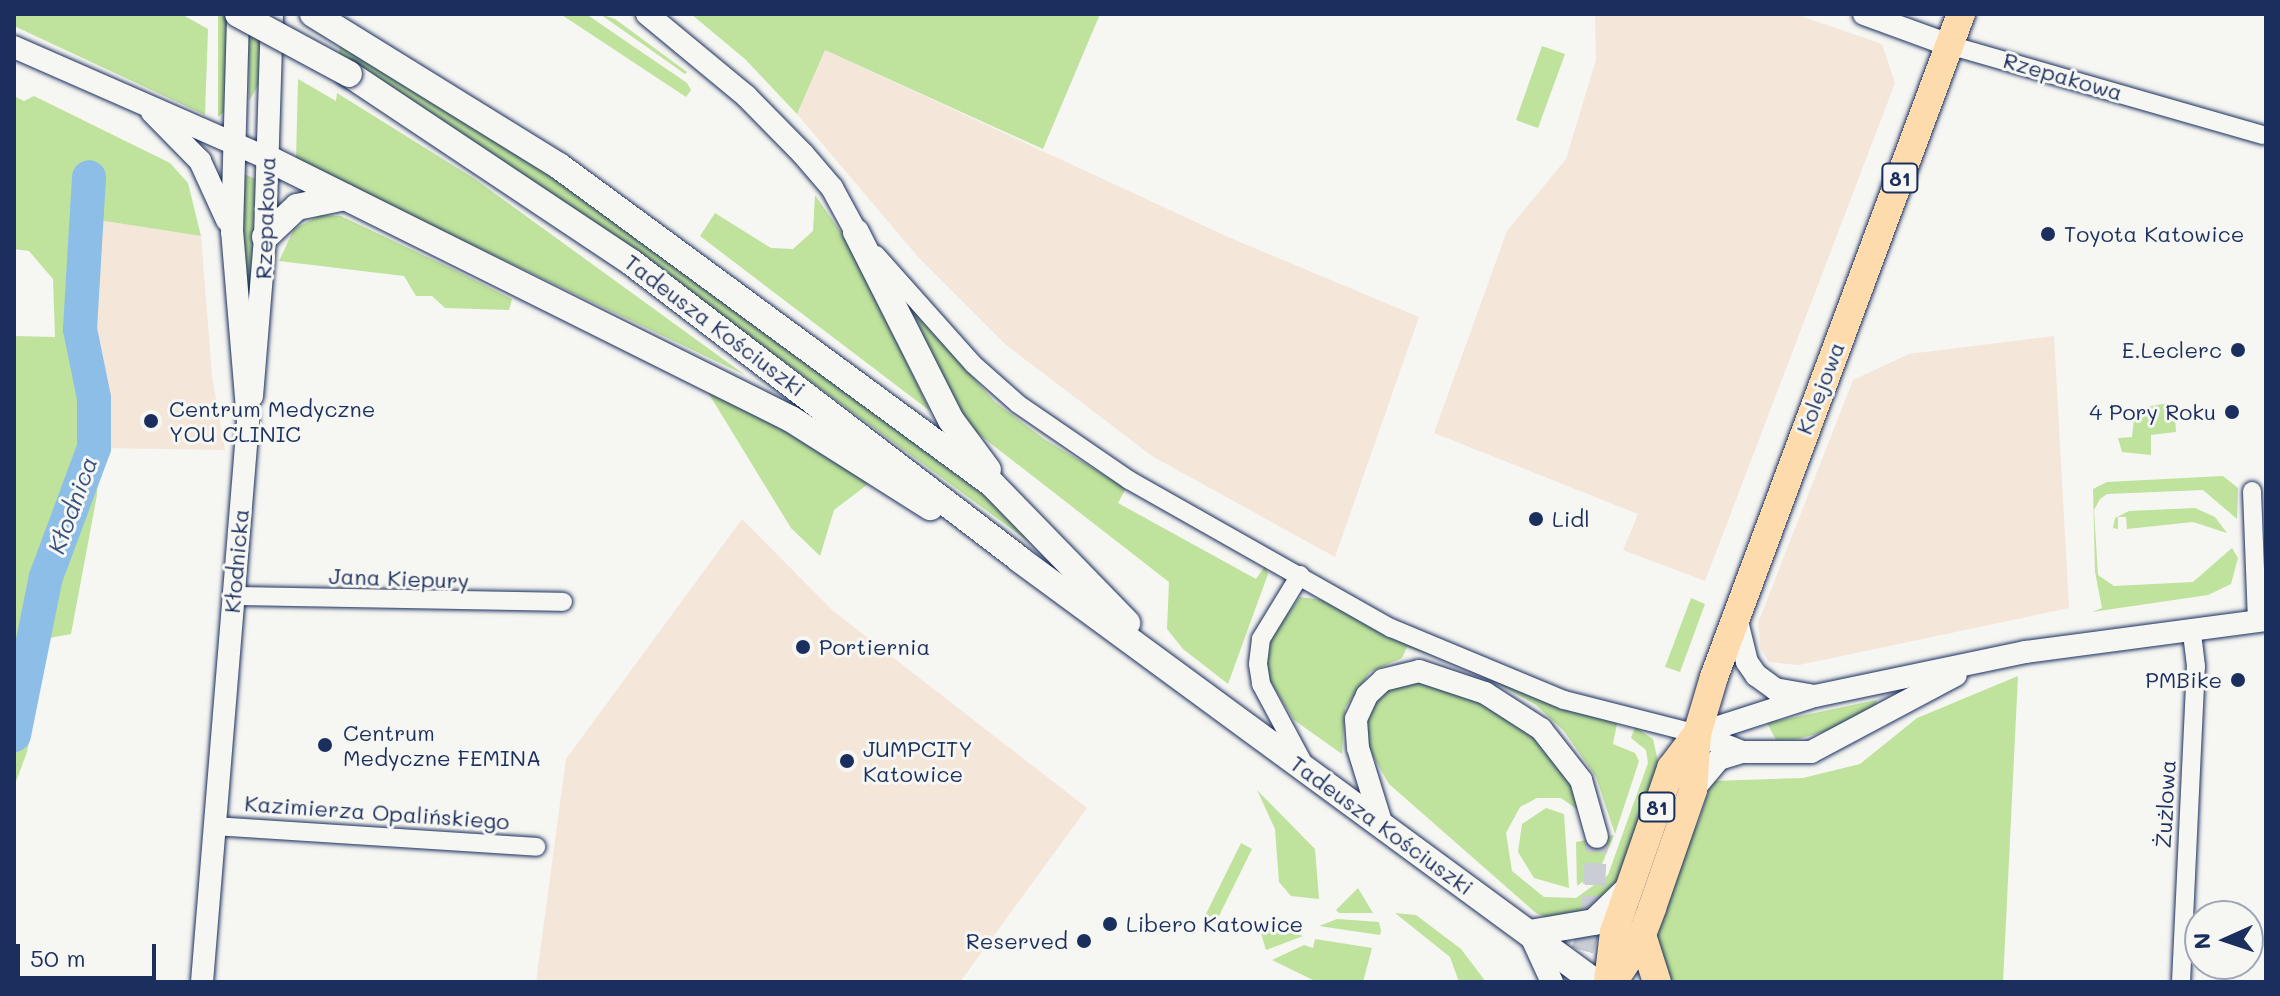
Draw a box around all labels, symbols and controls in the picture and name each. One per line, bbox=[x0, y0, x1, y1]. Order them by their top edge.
street label: Rzepakowa bbox=[2000, 46, 2126, 106]
street label: Rzepakowa bbox=[250, 156, 280, 280]
road number: 81 bbox=[1880, 162, 1920, 194]
place label: Toyota Katowice bbox=[2064, 221, 2244, 247]
marker: Toyota Katowice bbox=[2039, 225, 2057, 243]
street label: Tadeusza Kościuszki bbox=[619, 248, 811, 402]
place label: E.Leclerc bbox=[2122, 337, 2222, 363]
street label: Kolejowa bbox=[1790, 338, 1850, 438]
marker: E.Leclerc bbox=[2229, 341, 2247, 359]
place label: Centrum Medyczne YOU CLINIC bbox=[169, 395, 375, 446]
place label: 4 Pory Roku bbox=[2089, 399, 2216, 425]
marker: 4 Pory Roku bbox=[2223, 403, 2241, 421]
marker: Centrum Medyczne YOU CLINIC bbox=[140, 410, 162, 432]
water label: Kłodnica bbox=[41, 453, 103, 557]
place label: Lidl bbox=[1552, 506, 1590, 532]
street label: Kłodnicka bbox=[218, 508, 254, 614]
marker: Lidl bbox=[1527, 510, 1545, 528]
street label: Jana Kiepury bbox=[328, 562, 470, 594]
place label: Portiernia bbox=[819, 634, 930, 660]
marker: Portiernia bbox=[794, 638, 812, 656]
place label: PMBike bbox=[2145, 667, 2222, 693]
marker: PMBike bbox=[2229, 671, 2247, 689]
place label: Centrum Medyczne FEMINA bbox=[343, 719, 541, 770]
marker: Centrum Medyczne FEMINA bbox=[314, 734, 336, 756]
place label: JUMPCITY Katowice bbox=[863, 735, 973, 786]
street label: Tadeusza Kościuszki bbox=[1286, 750, 1478, 900]
marker: JUMPCITY Katowice bbox=[838, 752, 856, 770]
street label: Żużlowa bbox=[2150, 759, 2180, 849]
street label: Kazimierza Opalińskiego bbox=[244, 790, 510, 834]
road number: 81 bbox=[1637, 791, 1677, 823]
north arrow bbox=[2184, 900, 2264, 980]
place label: Libero Katowice bbox=[1126, 911, 1303, 937]
marker: Libero Katowice bbox=[1101, 915, 1119, 933]
scale bar bbox=[20, 928, 160, 978]
place label: Reserved bbox=[966, 928, 1068, 954]
marker: Reserved bbox=[1075, 932, 1093, 950]
text: N bbox=[2187, 932, 2216, 950]
text: 50 m bbox=[30, 942, 86, 973]

